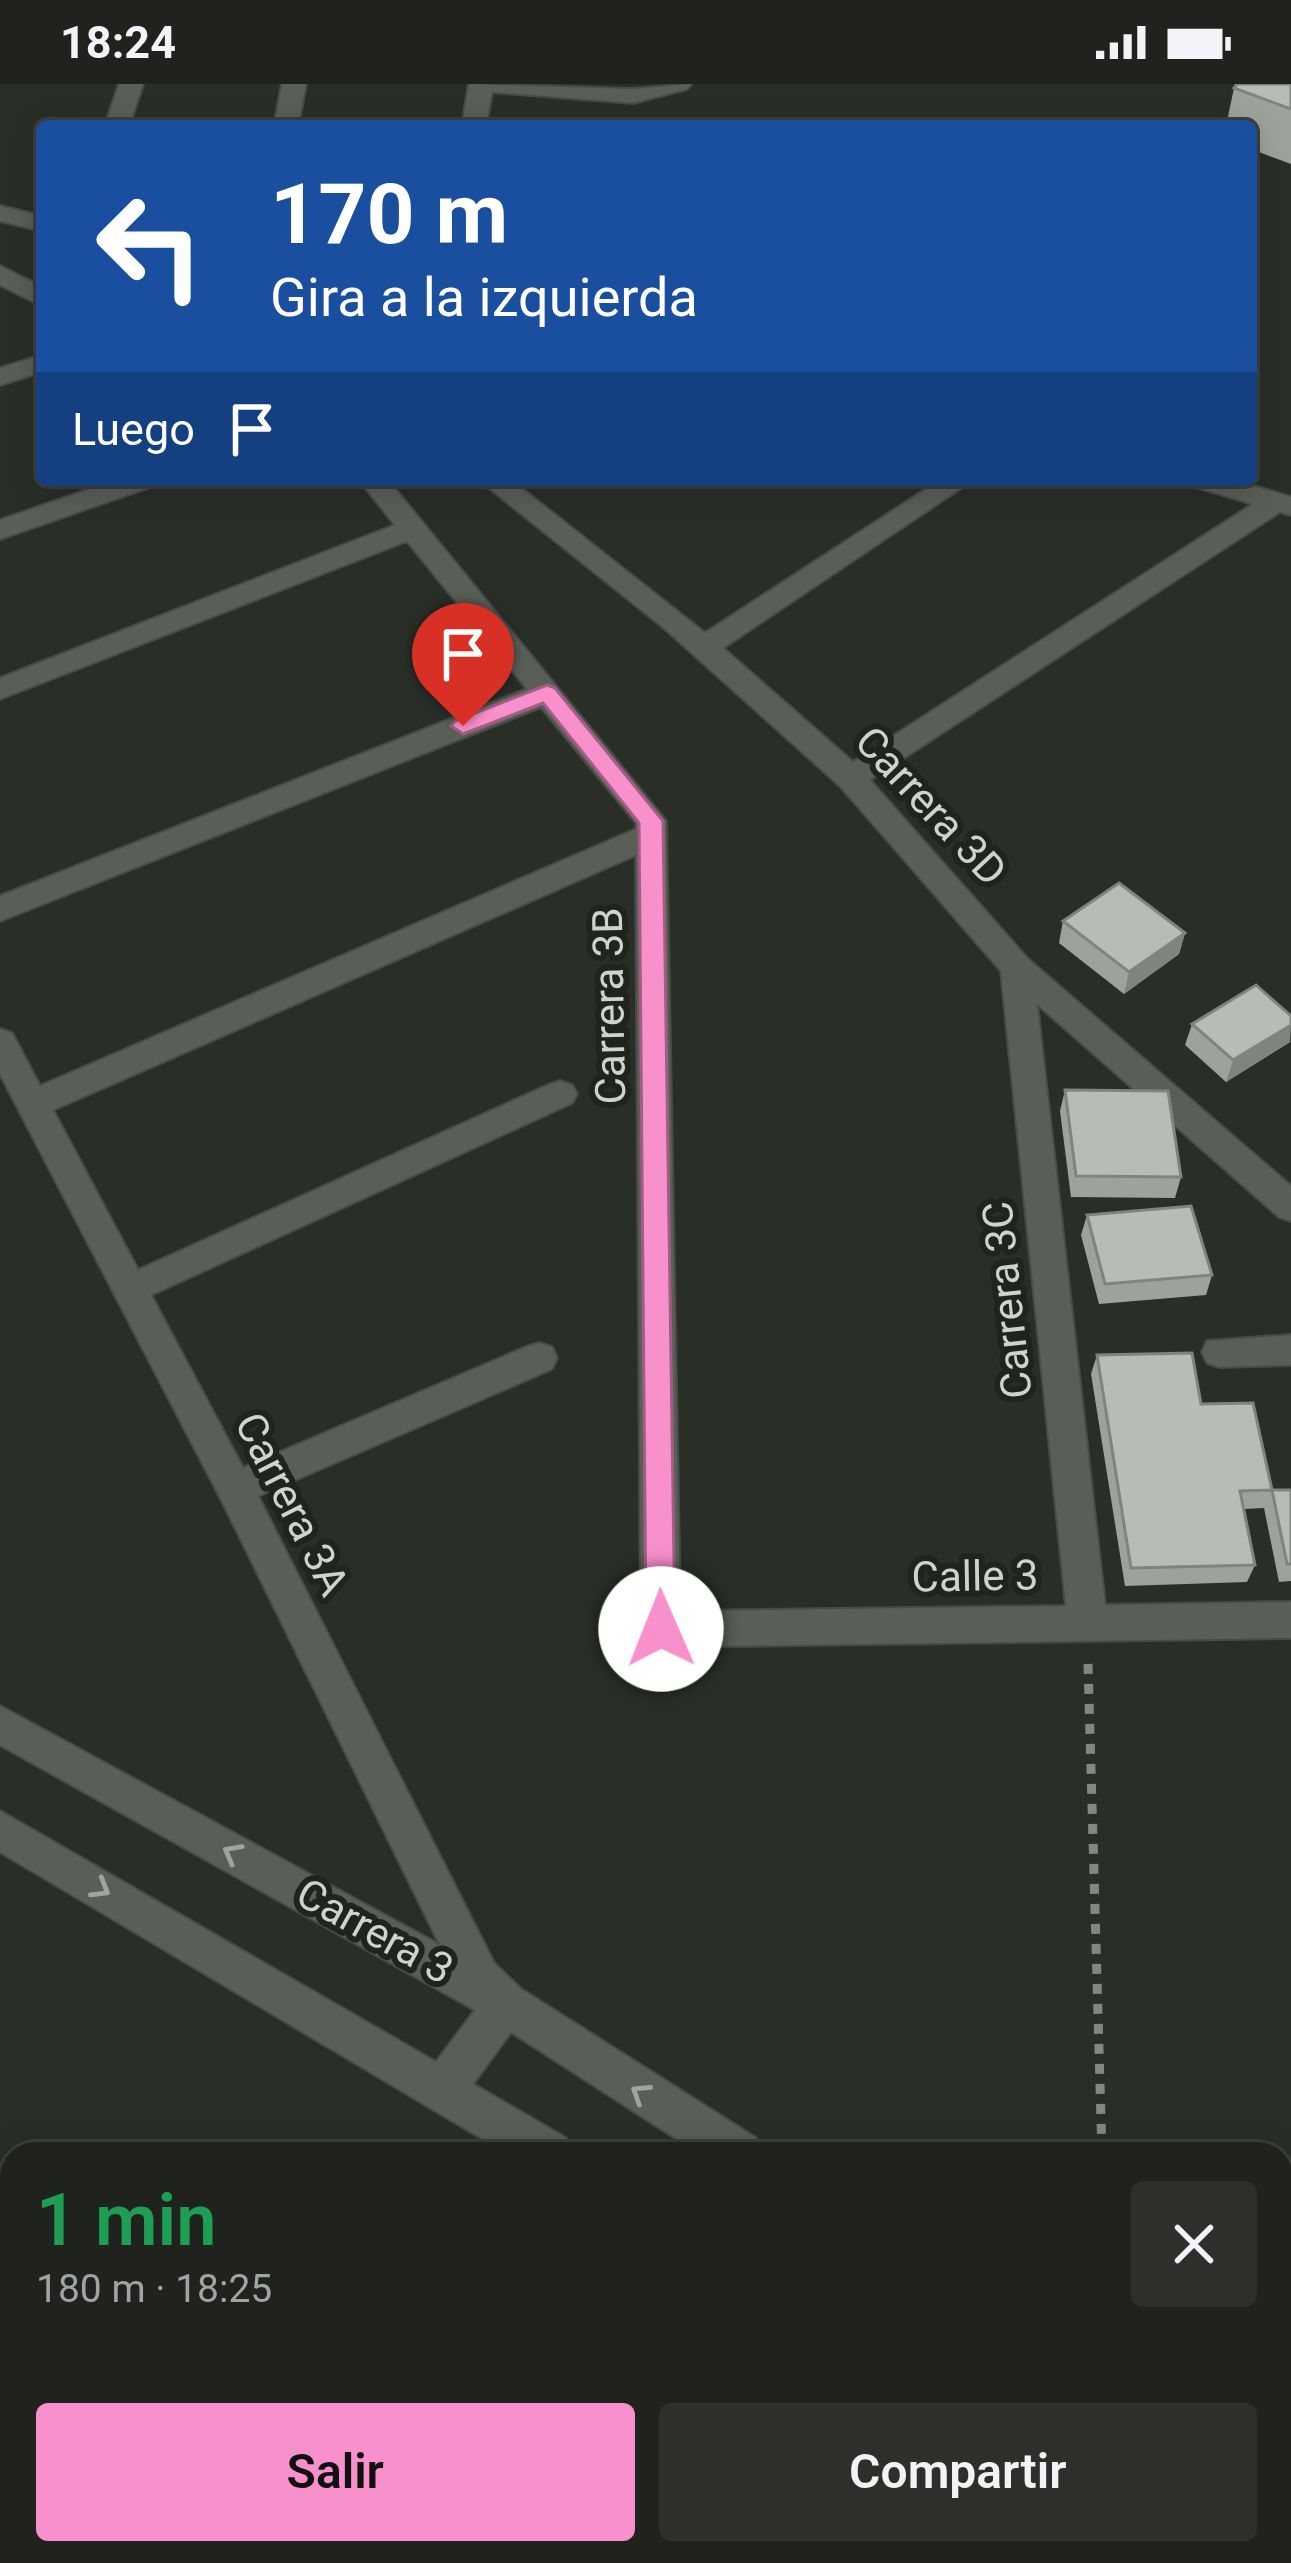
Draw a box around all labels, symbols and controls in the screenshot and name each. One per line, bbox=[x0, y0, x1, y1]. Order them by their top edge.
text: 18:24 bbox=[60, 16, 176, 69]
text: 170 m bbox=[270, 165, 508, 264]
icon: left bbox=[72, 168, 228, 324]
text: Gira a la izquierda bbox=[270, 266, 698, 329]
icon: arrive bbox=[219, 396, 285, 462]
text: Luego bbox=[72, 403, 195, 456]
pin bbox=[412, 603, 514, 726]
icon: arrive bbox=[430, 621, 496, 687]
street label: Carrera 3D bbox=[845, 717, 1017, 895]
street label: Carrera 3B bbox=[583, 907, 635, 1105]
street label: Carrera 3C bbox=[972, 1199, 1042, 1401]
street label: Carrera 3A bbox=[225, 1405, 359, 1603]
street label: Calle 3 bbox=[911, 1550, 1039, 1602]
position arrow bbox=[598, 1566, 724, 1692]
one-way arrow bbox=[224, 1844, 245, 1867]
street label: Carrera 3 bbox=[288, 1868, 462, 1994]
one-way arrow bbox=[88, 1875, 110, 1897]
one-way arrow bbox=[632, 2085, 654, 2107]
text: 1 min bbox=[36, 2178, 217, 2263]
button: close bbox=[1131, 2181, 1257, 2307]
text: 180 m · 18:25 bbox=[36, 2266, 272, 2312]
button: Salir bbox=[36, 2403, 635, 2541]
button: Compartir bbox=[659, 2403, 1257, 2541]

